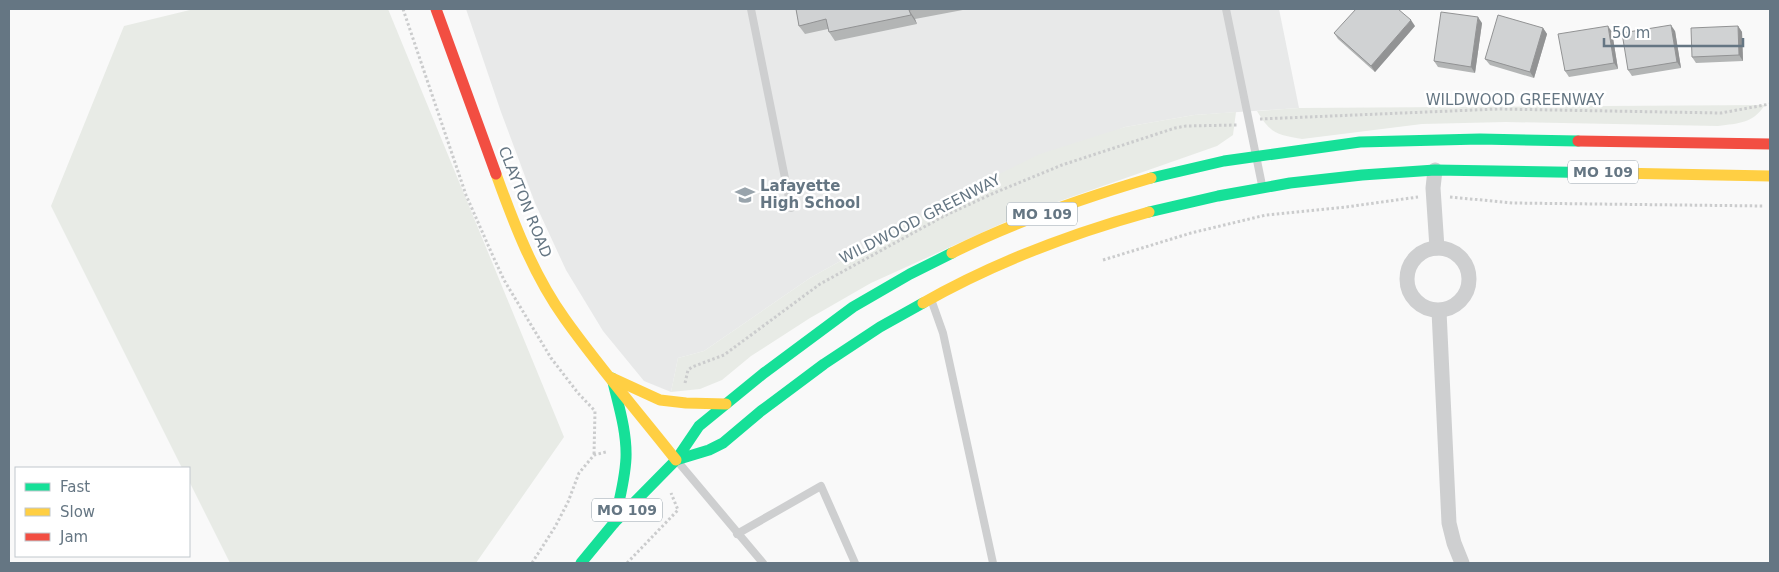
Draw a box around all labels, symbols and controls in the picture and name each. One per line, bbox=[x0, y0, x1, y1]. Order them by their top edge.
scale bar bbox=[1604, 15, 1743, 47]
text: 50 m bbox=[1612, 24, 1650, 42]
street label: WILDWOOD GREENWAY bbox=[1426, 91, 1605, 109]
street label: CLAYTON ROAD bbox=[495, 144, 555, 260]
road number: MO 109 bbox=[1568, 160, 1638, 183]
street label: WILDWOOD GREENWAY bbox=[836, 170, 1004, 268]
place label: Lafayette High School bbox=[760, 177, 860, 212]
school or university icon: Lafayette High School bbox=[734, 184, 756, 206]
road number: MO 109 bbox=[1007, 202, 1077, 225]
legend bbox=[15, 467, 190, 557]
text: Fast bbox=[60, 478, 90, 496]
road number: MO 109 bbox=[592, 498, 662, 522]
text: Slow bbox=[60, 503, 95, 521]
text: Jam bbox=[59, 528, 88, 546]

